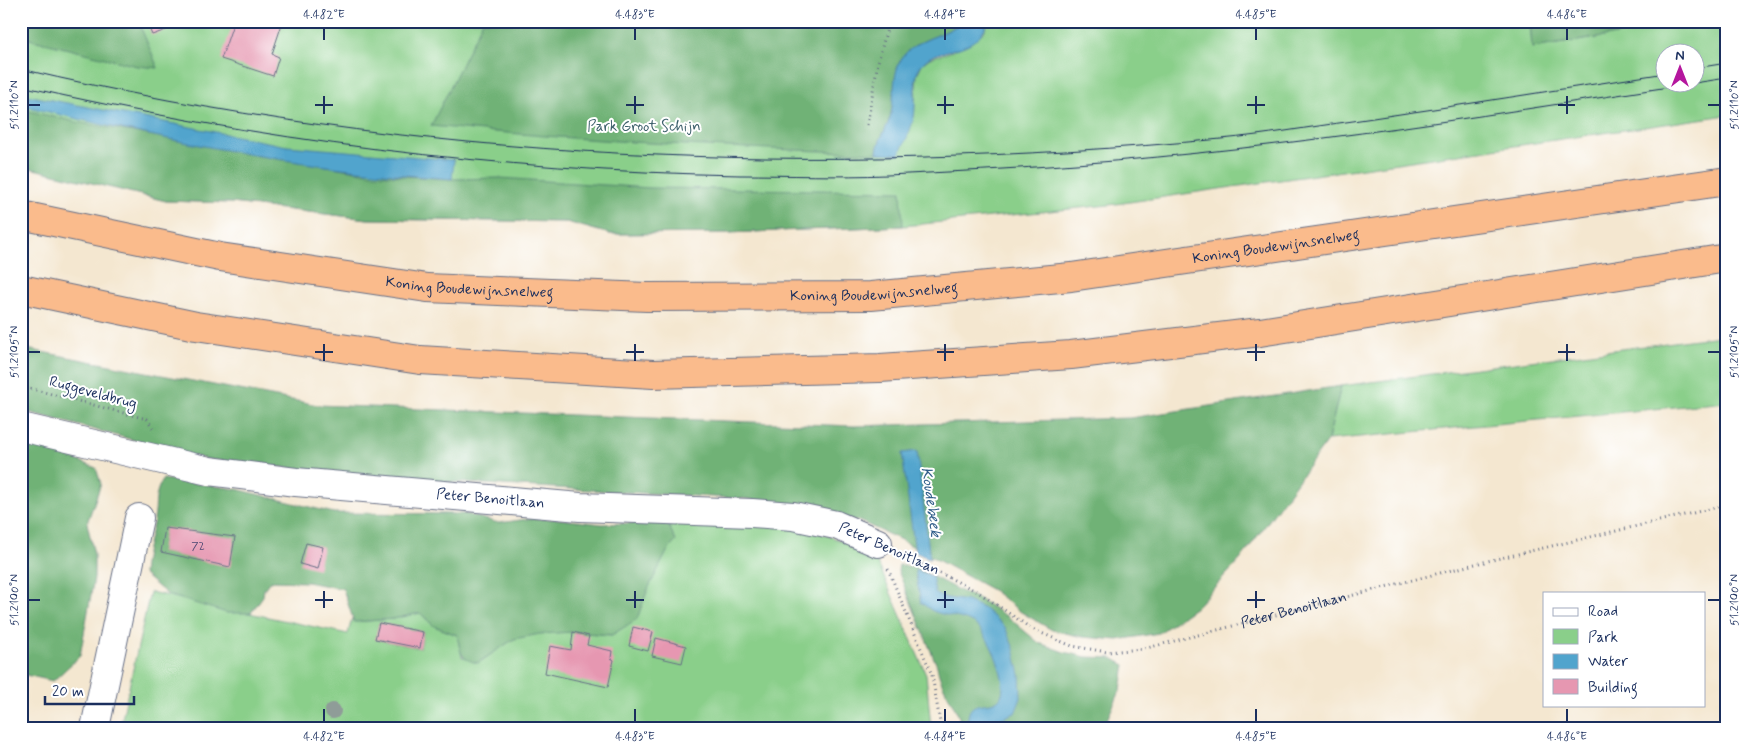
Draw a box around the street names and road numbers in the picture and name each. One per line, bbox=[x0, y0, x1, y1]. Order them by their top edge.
street label: Koning Boudewijnsnelweg bbox=[1191, 225, 1361, 269]
street label: Koning Boudewijnsnelweg bbox=[384, 272, 554, 304]
street label: Koning Boudewijnsnelweg bbox=[790, 278, 959, 306]
street label: Ruggeveldbrug bbox=[47, 372, 139, 415]
street label: Peter Benoitlaan bbox=[435, 484, 546, 514]
street label: Peter Benoitlaan bbox=[835, 518, 943, 580]
street label: Peter Benoitlaan bbox=[1239, 587, 1349, 634]

